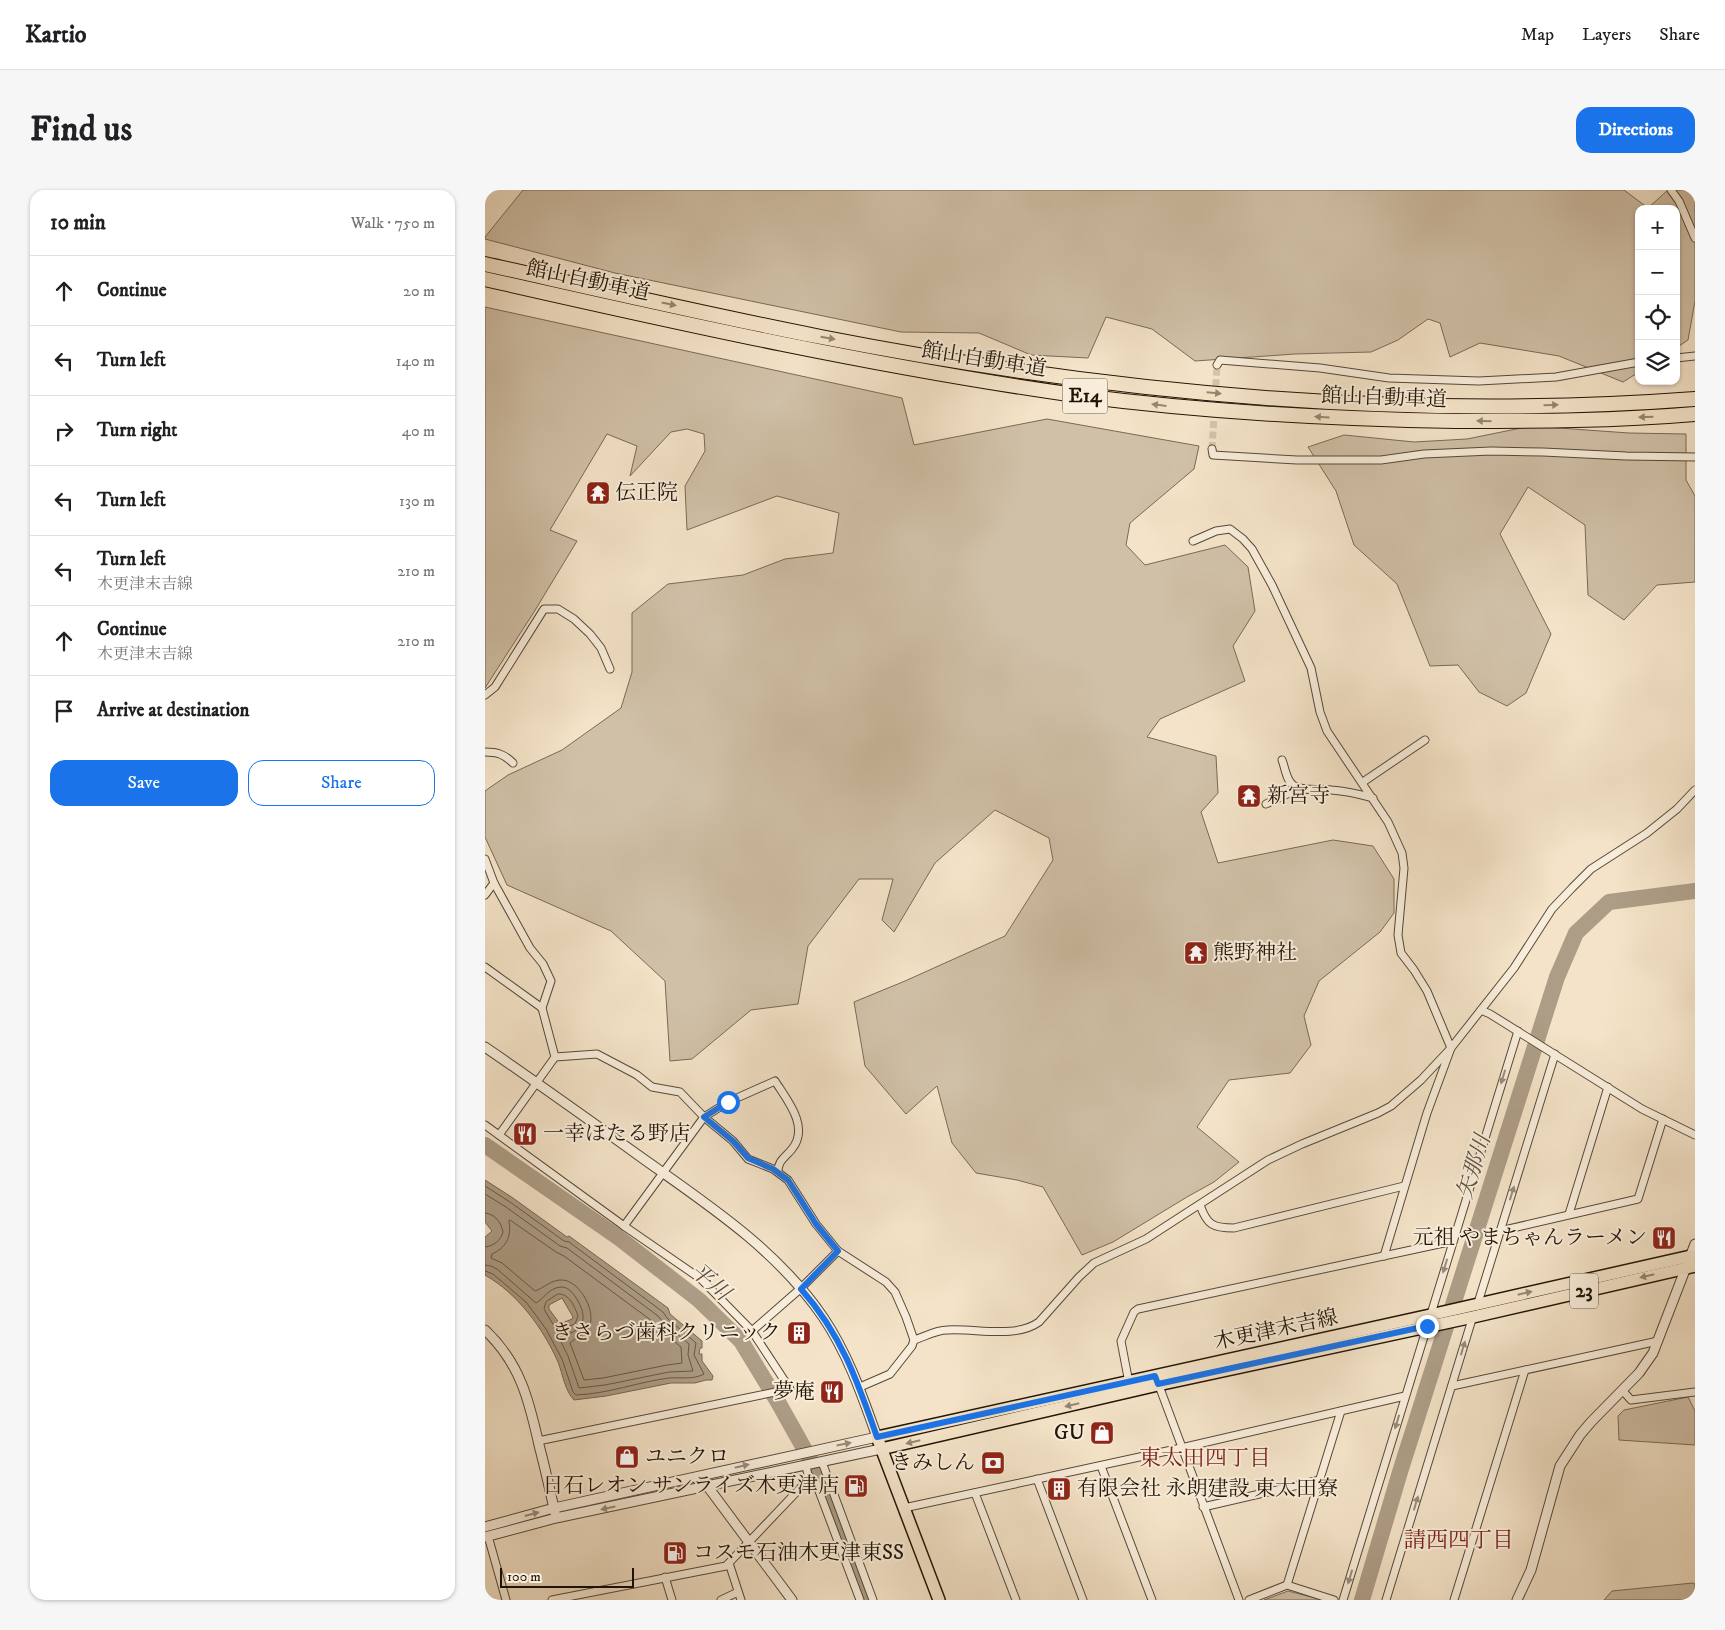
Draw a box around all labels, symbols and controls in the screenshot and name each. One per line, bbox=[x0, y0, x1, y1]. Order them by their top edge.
text: Kartio bbox=[25, 20, 87, 50]
text: Map bbox=[1521, 24, 1554, 46]
text: Layers bbox=[1582, 24, 1631, 46]
text: Share bbox=[1659, 24, 1700, 46]
button: Directions bbox=[1576, 107, 1695, 153]
text: Find us bbox=[30, 108, 132, 152]
map controls bbox=[1635, 205, 1680, 385]
button: + bbox=[1635, 205, 1680, 250]
text: 10 min bbox=[50, 210, 106, 236]
text: Walk · 750 m bbox=[351, 213, 435, 233]
button: − bbox=[1635, 250, 1680, 295]
street label: 館山自動車道 bbox=[524, 255, 652, 307]
icon: ahead bbox=[50, 277, 78, 305]
text: Continue bbox=[97, 279, 167, 302]
text: 20 m bbox=[403, 281, 435, 301]
button: locate bbox=[1635, 295, 1680, 340]
one-way arrow bbox=[662, 300, 677, 308]
one-way arrow bbox=[821, 335, 837, 343]
street label: 館山自動車道 bbox=[920, 337, 1048, 383]
button: layers bbox=[1635, 340, 1680, 385]
icon: left bbox=[50, 347, 78, 375]
text: Turn left bbox=[97, 349, 166, 372]
text: 140 m bbox=[396, 351, 435, 371]
road number: E14 bbox=[1063, 378, 1107, 414]
street label: 館山自動車道 bbox=[1321, 383, 1447, 413]
one-way arrow bbox=[1206, 389, 1222, 397]
one-way arrow bbox=[1151, 401, 1167, 409]
one-way arrow bbox=[1543, 401, 1559, 409]
one-way arrow bbox=[1313, 412, 1329, 420]
one-way arrow bbox=[1638, 414, 1654, 422]
icon: right bbox=[50, 417, 78, 445]
one-way arrow bbox=[1476, 417, 1492, 425]
text: Turn right bbox=[97, 419, 177, 442]
text: 40 m bbox=[402, 421, 435, 441]
temple icon: 伝正院 bbox=[585, 480, 611, 506]
place label: 伝正院 bbox=[615, 480, 678, 506]
icon: left bbox=[50, 487, 78, 515]
text: Turn left bbox=[97, 489, 166, 512]
text: 130 m bbox=[399, 491, 435, 511]
text: Turn left bbox=[97, 548, 166, 571]
icon: left bbox=[50, 557, 78, 585]
text: 210 m bbox=[397, 561, 435, 581]
text: 木更津末吉線 bbox=[97, 574, 193, 594]
text: Continue bbox=[97, 618, 167, 641]
icon: ahead bbox=[50, 627, 78, 655]
text: 210 m bbox=[397, 631, 435, 651]
text: 木更津末吉線 bbox=[97, 644, 193, 664]
icon: arrive bbox=[50, 697, 78, 725]
text: Arrive at destination bbox=[97, 699, 249, 722]
button: Save bbox=[50, 760, 238, 806]
button: Share bbox=[248, 760, 435, 806]
temple icon: 新宮寺 bbox=[1236, 783, 1262, 809]
place label: 新宮寺 bbox=[1267, 783, 1330, 809]
temple icon: 熊野神社 bbox=[1183, 940, 1209, 966]
place label: 熊野神社 bbox=[1213, 940, 1297, 966]
one-way arrow bbox=[1499, 1070, 1507, 1085]
route start bbox=[717, 1091, 740, 1114]
restaurant icon: 一幸ほたる野店 bbox=[512, 1121, 538, 1147]
place label: 一幸ほたる野店 bbox=[543, 1121, 690, 1147]
water label: 矢那川 bbox=[1451, 1130, 1497, 1203]
one-way arrow bbox=[1509, 1185, 1516, 1200]
place label: 元祖 やまちゃんラーメン bbox=[1413, 1225, 1647, 1251]
restaurant icon: 元祖 やまちゃんラーメン bbox=[1651, 1225, 1677, 1251]
water label: 平川 bbox=[685, 1257, 737, 1308]
one-way arrow bbox=[1441, 1259, 1449, 1274]
one-way arrow bbox=[1640, 1272, 1655, 1280]
road number: 23 bbox=[1570, 1274, 1598, 1308]
one-way arrow bbox=[1517, 1289, 1532, 1297]
street label: 木更津末吉線 bbox=[1212, 1304, 1340, 1356]
route end bbox=[1416, 1315, 1439, 1338]
place label: きさらづ歯科クリニック bbox=[551, 1320, 781, 1346]
building icon: きさらづ歯科クリニック bbox=[786, 1320, 812, 1346]
one-way arrow bbox=[1460, 1340, 1468, 1355]
place label: 夢庵 bbox=[773, 1379, 815, 1405]
restaurant icon: 夢庵 bbox=[819, 1379, 845, 1405]
one-way arrow bbox=[1064, 1401, 1079, 1409]
one-way arrow bbox=[1393, 1414, 1401, 1429]
place label: GU bbox=[1054, 1420, 1085, 1446]
shop icon: GU bbox=[1089, 1420, 1115, 1446]
one-way arrow bbox=[906, 1438, 921, 1446]
one-way arrow bbox=[836, 1439, 852, 1447]
shop icon: ユニクロ bbox=[614, 1444, 640, 1470]
place label: ユニクロ bbox=[645, 1444, 729, 1470]
district label: 東太田四丁目 bbox=[1139, 1445, 1271, 1472]
place label: きみしん bbox=[891, 1450, 975, 1476]
bank icon: きみしん bbox=[980, 1450, 1006, 1476]
one-way arrow bbox=[734, 1462, 749, 1470]
place label: 日石レオン サンライズ木更津店 bbox=[542, 1473, 839, 1499]
fuel station icon: 日石レオン サンライズ木更津店 bbox=[843, 1473, 869, 1499]
building icon: 有限会社 永朗建設 東太田寮 bbox=[1046, 1476, 1072, 1502]
place label: 有限会社 永朗建設 東太田寮 bbox=[1077, 1476, 1338, 1502]
one-way arrow bbox=[1412, 1496, 1420, 1511]
one-way arrow bbox=[599, 1504, 615, 1512]
one-way arrow bbox=[525, 1509, 540, 1517]
district label: 請西四丁目 bbox=[1404, 1527, 1514, 1554]
fuel station icon: コスモ石油木更津東SS bbox=[662, 1540, 688, 1566]
place label: コスモ石油木更津東SS bbox=[693, 1540, 904, 1566]
scale bar bbox=[500, 1565, 634, 1588]
text: 100 m bbox=[507, 1568, 541, 1586]
one-way arrow bbox=[1346, 1570, 1354, 1585]

